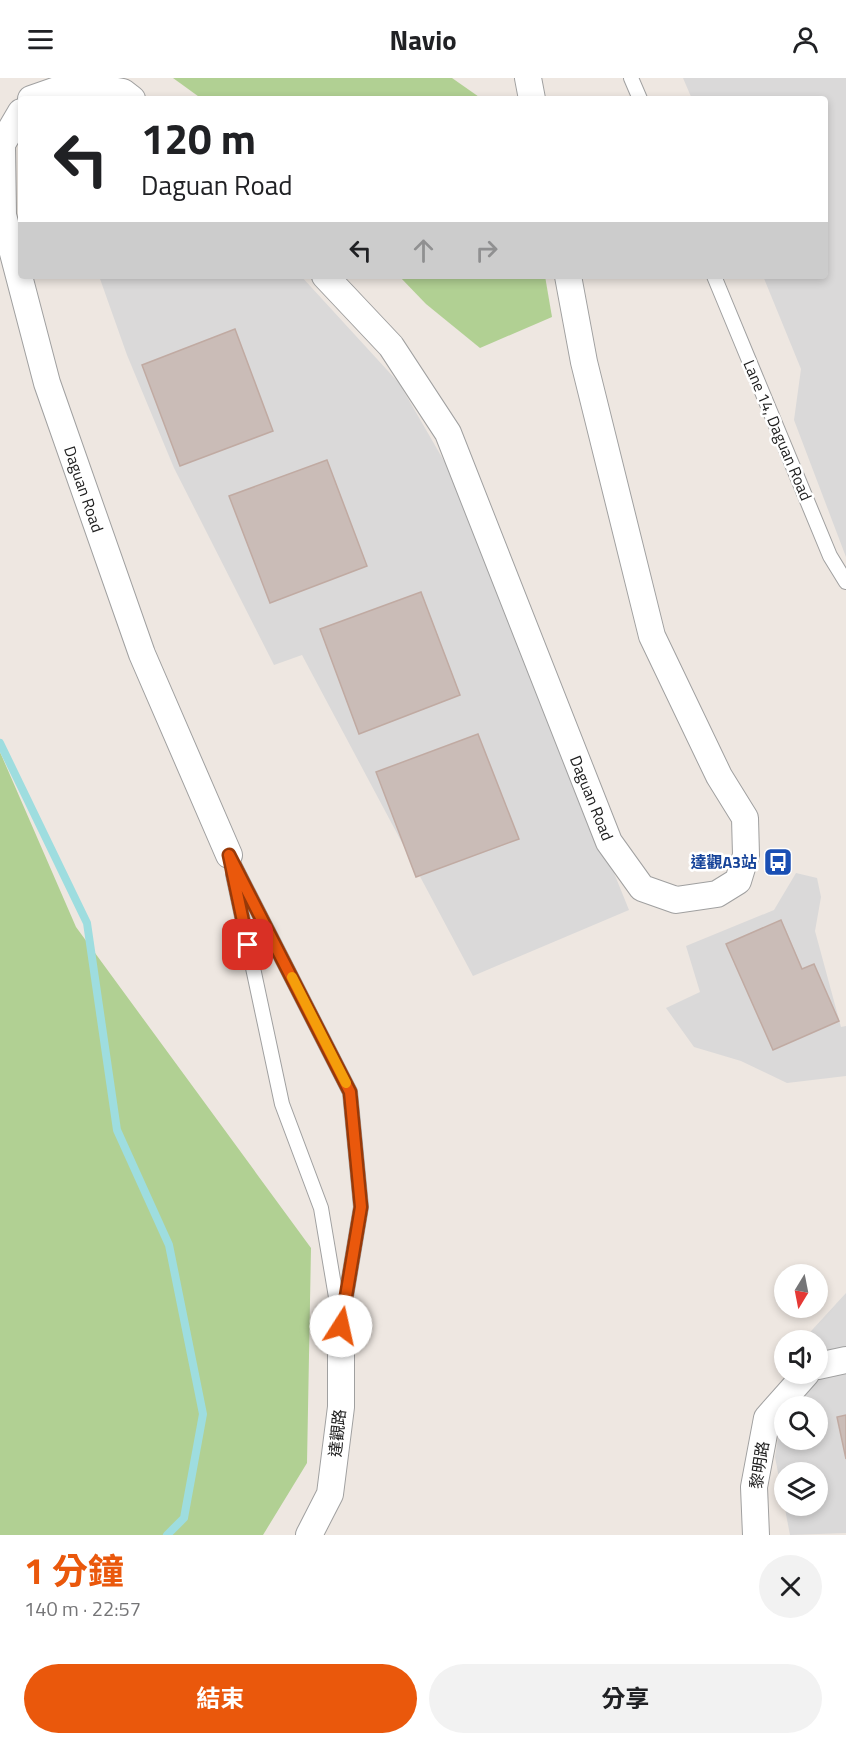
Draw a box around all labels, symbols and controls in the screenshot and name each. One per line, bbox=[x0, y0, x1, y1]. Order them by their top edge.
text: Navio bbox=[389, 19, 457, 60]
icon: menu bbox=[24, 23, 57, 56]
icon: person bbox=[789, 23, 822, 56]
text: 120 m bbox=[141, 106, 256, 170]
icon: left bbox=[42, 120, 120, 198]
text: Daguan Road bbox=[141, 164, 293, 205]
icon: left bbox=[344, 234, 377, 267]
icon: ahead bbox=[407, 234, 440, 267]
icon: right bbox=[470, 234, 503, 267]
street label: Lane 14, Daguan Road bbox=[738, 356, 818, 504]
street label: Daguan Road bbox=[58, 443, 110, 535]
street label: Daguan Road bbox=[564, 752, 620, 844]
bus stop icon: 達觀A3站 bbox=[762, 846, 794, 878]
place label: 達觀A3站 bbox=[690, 850, 757, 874]
pin bbox=[222, 919, 273, 970]
icon: arrive bbox=[231, 928, 264, 961]
north arrow bbox=[774, 1264, 828, 1318]
map controls bbox=[774, 1264, 828, 1516]
position arrow bbox=[309, 1294, 373, 1358]
button: sound bbox=[774, 1330, 828, 1384]
button: search bbox=[774, 1396, 828, 1450]
street label: 達觀路 bbox=[323, 1408, 351, 1458]
street label: 黎明路 bbox=[743, 1439, 775, 1491]
button: layers bbox=[774, 1462, 828, 1516]
text: 1 分鐘 bbox=[24, 1543, 124, 1598]
button: close bbox=[759, 1555, 822, 1618]
text: 140 m · 22:57 bbox=[24, 1593, 141, 1624]
button: 結束 bbox=[24, 1664, 417, 1733]
button: 分享 bbox=[429, 1664, 822, 1733]

